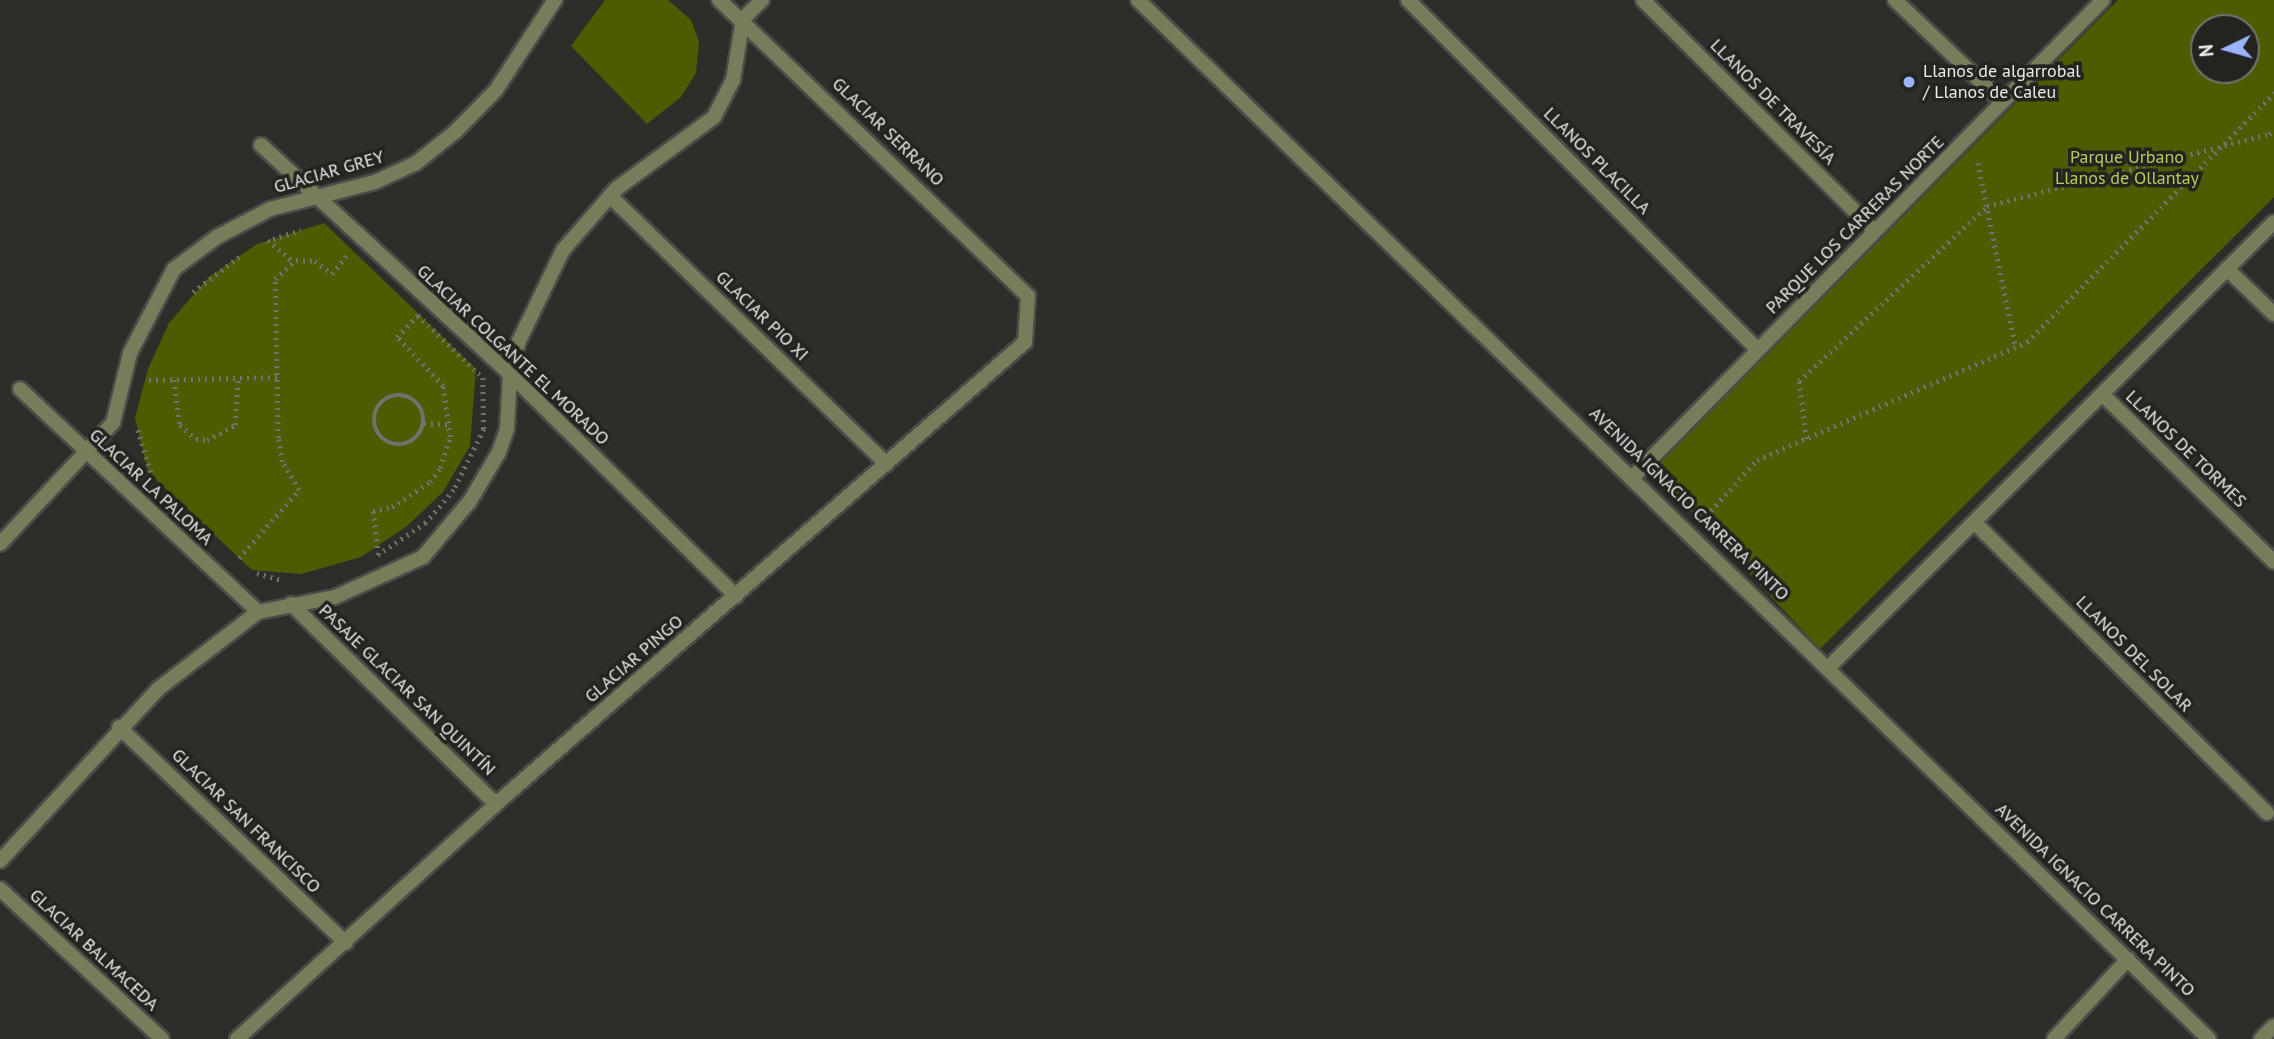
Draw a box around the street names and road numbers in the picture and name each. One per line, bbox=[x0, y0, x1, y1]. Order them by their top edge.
street label: LLANOS DE TRAVESÍA bbox=[1705, 34, 1841, 170]
street label: GLACIAR SERRANO bbox=[828, 73, 948, 191]
street label: LLANOS PLACILLA bbox=[1539, 103, 1655, 219]
street label: PARQUE LOS CARRERAS NORTE bbox=[1762, 132, 1948, 318]
street label: GLACIAR GREY bbox=[271, 146, 387, 198]
street label: GLACIAR COLGANTE EL MORADO bbox=[412, 260, 614, 450]
street label: GLACIAR PIO XI bbox=[711, 266, 813, 366]
street label: LLANOS DE TORMES bbox=[2121, 386, 2251, 512]
street label: AVENIDA IGNACIO CARRERA PINTO bbox=[1584, 402, 1794, 606]
street label: GLACIAR LA PALOMA bbox=[85, 424, 217, 550]
street label: LLANOS DEL SOLAR bbox=[2071, 591, 2197, 717]
street label: PASAJE GLACIAR SAN QUINTÍN bbox=[314, 600, 500, 780]
street label: GLACIAR PINGO bbox=[581, 611, 687, 707]
street label: GLACIAR SAN FRANCISCO bbox=[167, 744, 325, 898]
street label: AVENIDA IGNACIO CARRERA PINTO bbox=[1990, 798, 2200, 1002]
street label: GLACIAR BALMACEDA bbox=[25, 885, 163, 1015]

